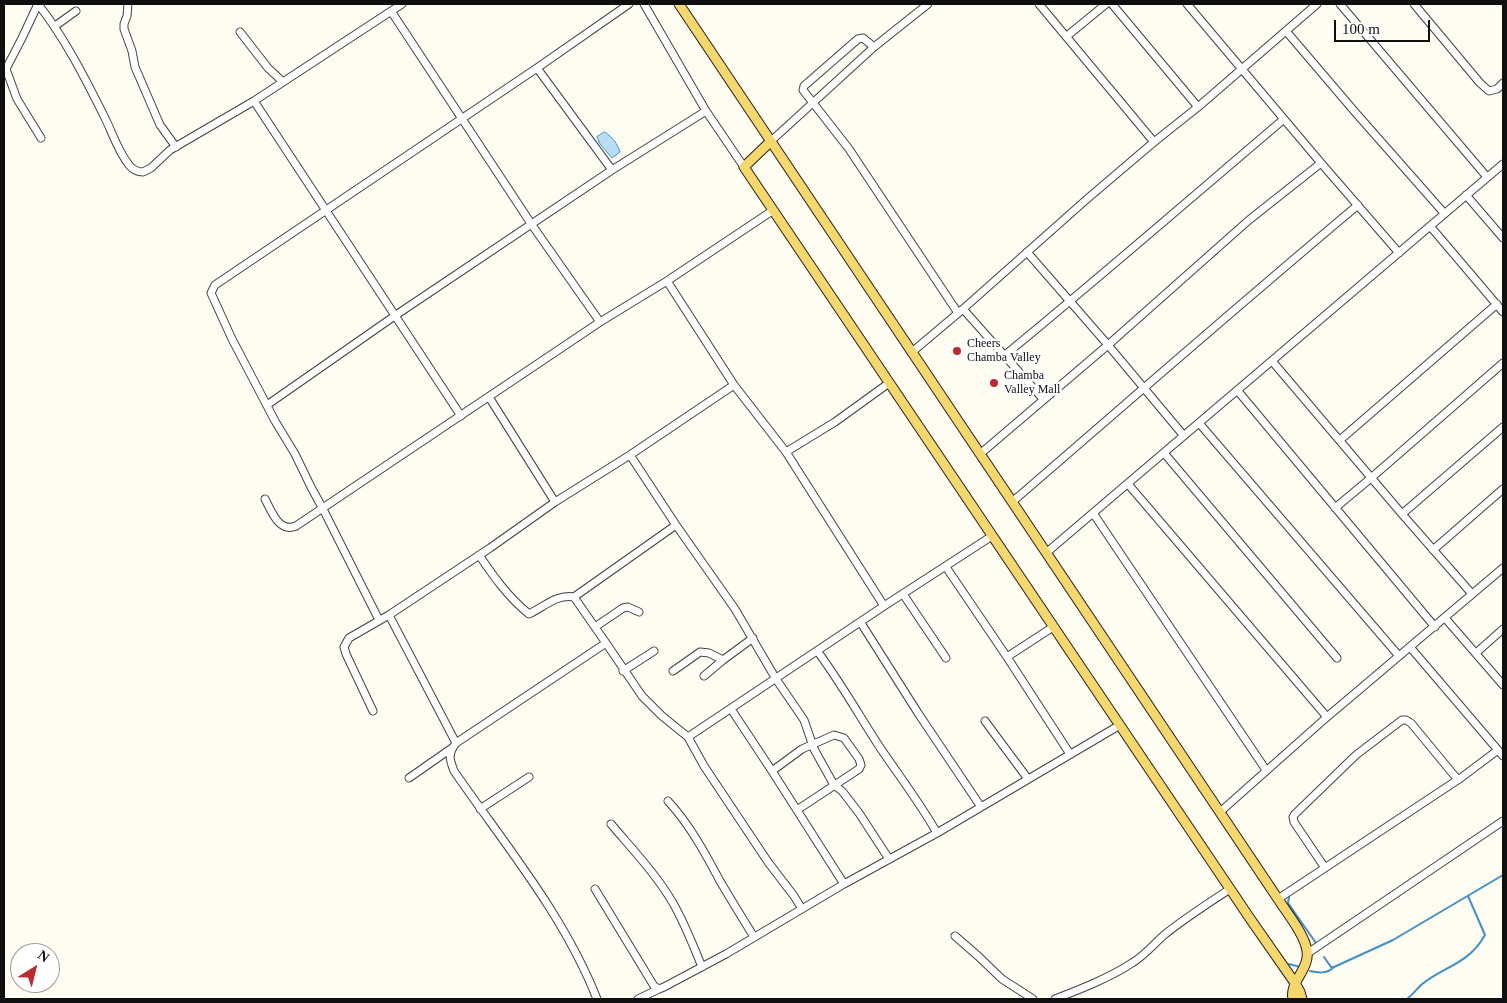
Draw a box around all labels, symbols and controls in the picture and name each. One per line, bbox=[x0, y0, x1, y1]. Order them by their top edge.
scale bar bbox=[1337, 10, 1433, 42]
text: 100 m bbox=[1342, 21, 1380, 37]
place label: Cheers Chamba Valley bbox=[967, 337, 1041, 365]
marker: Cheers Chamba Valley bbox=[951, 345, 963, 357]
place label: Chamba Valley Mall bbox=[1004, 369, 1060, 397]
marker: Chamba Valley Mall bbox=[988, 377, 1000, 389]
north arrow bbox=[10, 943, 60, 993]
text: N bbox=[35, 947, 52, 965]

